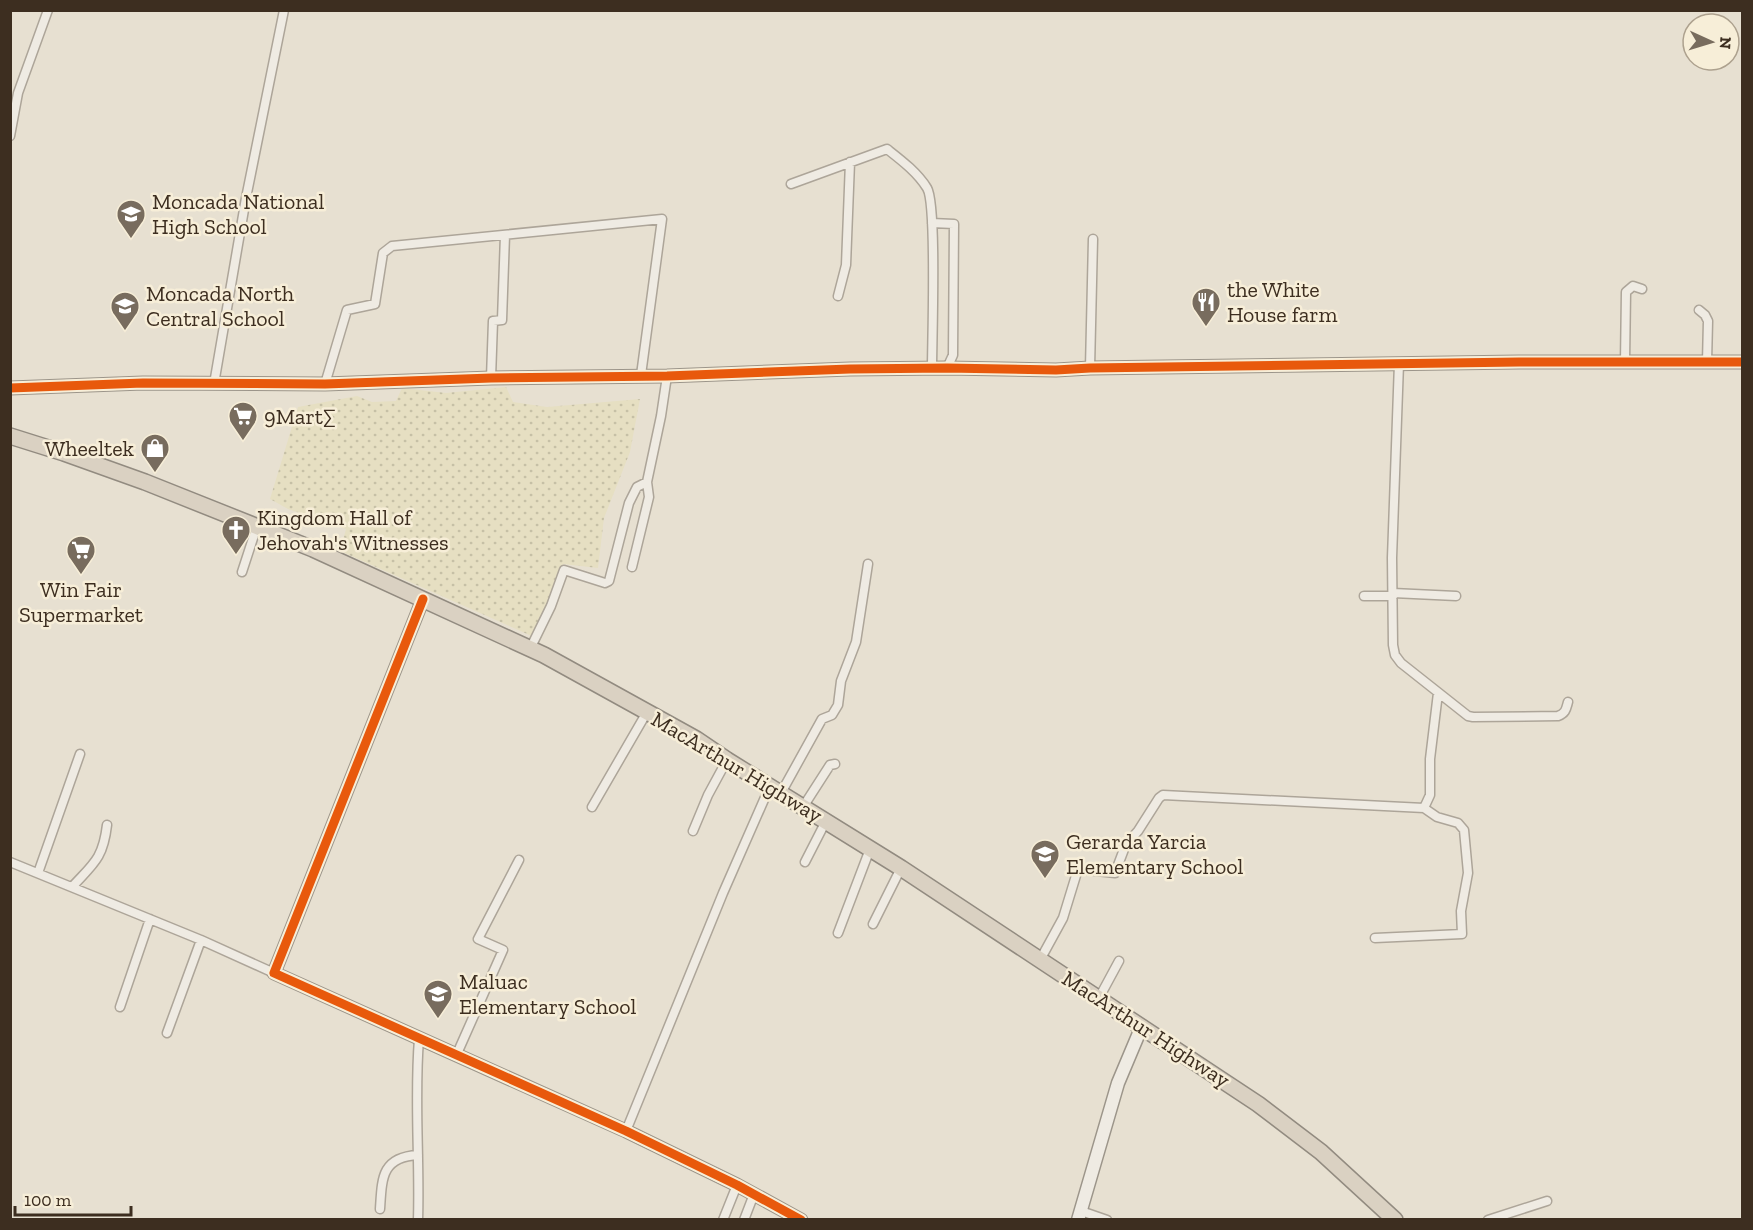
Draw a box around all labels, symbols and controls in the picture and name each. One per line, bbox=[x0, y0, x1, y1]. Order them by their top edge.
north arrow bbox=[1681, 12, 1741, 72]
text: N bbox=[1716, 36, 1735, 50]
place label: Moncada National High School bbox=[152, 188, 324, 240]
school or university icon: Moncada National High School bbox=[115, 198, 147, 240]
place label: the White House farm bbox=[1227, 276, 1338, 328]
place label: Moncada North Central School bbox=[146, 280, 295, 332]
restaurant icon: the White House farm bbox=[1190, 286, 1222, 328]
school or university icon: Moncada North Central School bbox=[109, 290, 141, 332]
supermarket icon: 9Mart∑ bbox=[227, 400, 259, 442]
place label: 9Mart∑ bbox=[264, 403, 335, 430]
shop icon: Wheeltek bbox=[139, 432, 171, 474]
place label: Wheeltek bbox=[45, 435, 135, 462]
place label: Kingdom Hall of Jehovah's Witnesses bbox=[257, 504, 449, 556]
church icon: Kingdom Hall of Jehovah's Witnesses bbox=[220, 514, 252, 556]
supermarket icon: Win Fair Supermarket bbox=[65, 534, 97, 576]
place label: Win Fair Supermarket bbox=[19, 576, 144, 628]
street label: MacArthur Highway bbox=[646, 705, 828, 829]
place label: Gerarda Yarcia Elementary School bbox=[1066, 828, 1244, 880]
school or university icon: Gerarda Yarcia Elementary School bbox=[1029, 838, 1061, 880]
street label: MacArthur Highway bbox=[1057, 965, 1236, 1094]
place label: Maluac Elementary School bbox=[459, 968, 637, 1020]
school or university icon: Maluac Elementary School bbox=[422, 978, 454, 1020]
scale bar bbox=[15, 1179, 130, 1217]
text: 100 m bbox=[24, 1189, 72, 1211]

